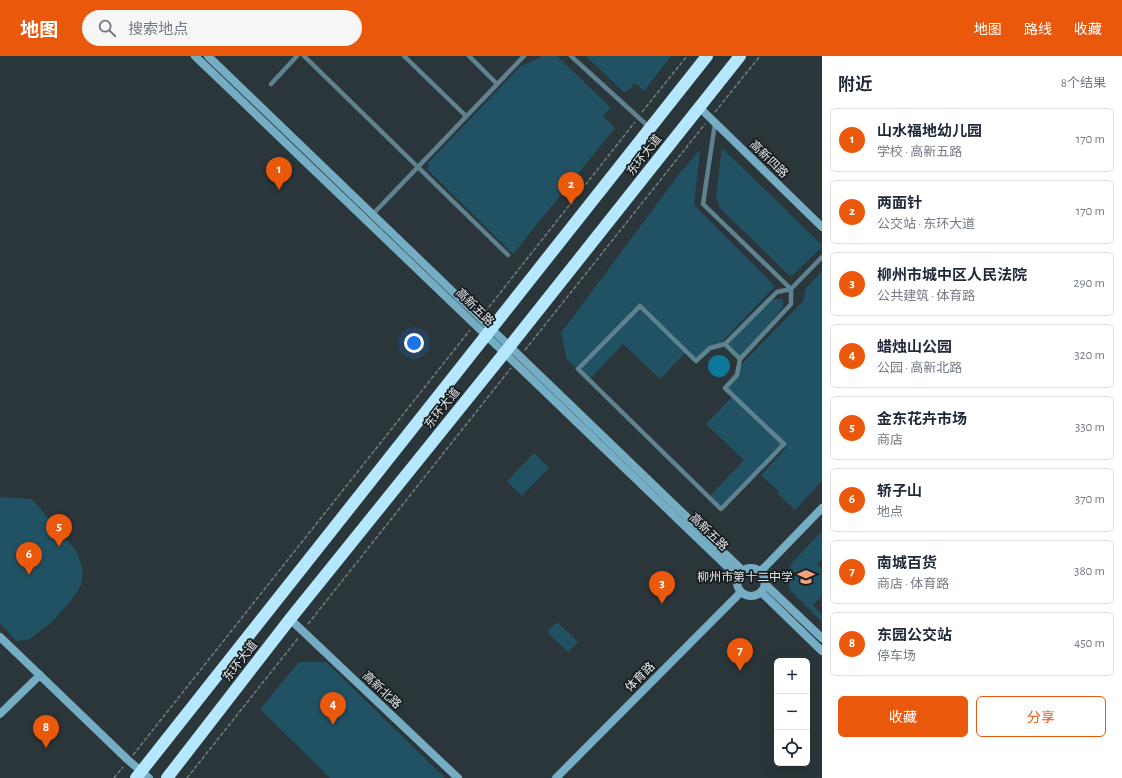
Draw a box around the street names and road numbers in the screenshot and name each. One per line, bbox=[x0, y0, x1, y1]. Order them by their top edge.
street label: 东环大道 bbox=[624, 132, 664, 178]
street label: 高新四路 bbox=[748, 137, 791, 180]
street label: 高新五路 bbox=[454, 285, 497, 328]
street label: 东环大道 bbox=[421, 385, 462, 430]
street label: 高新五路 bbox=[688, 510, 731, 553]
street label: 东环大道 bbox=[220, 638, 260, 684]
street label: 体育路 bbox=[622, 659, 657, 694]
street label: 高新北路 bbox=[360, 669, 404, 711]

